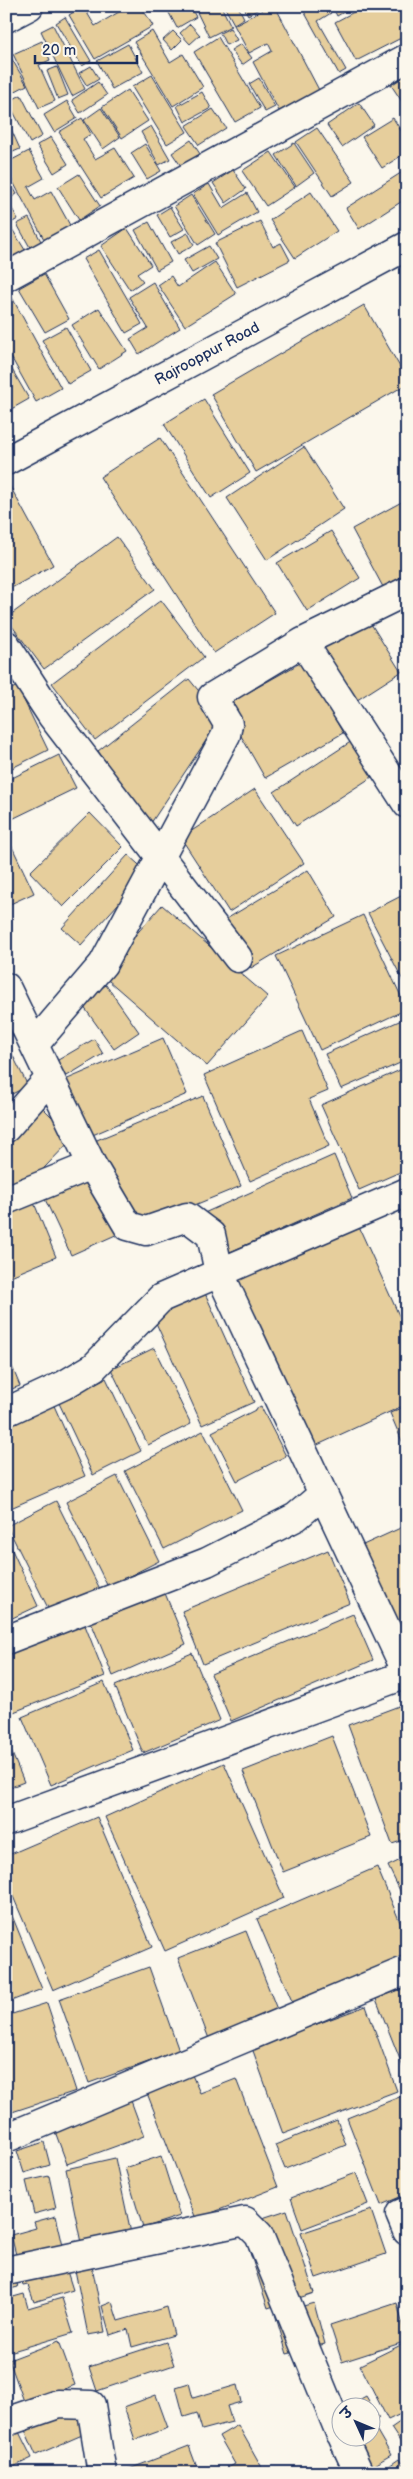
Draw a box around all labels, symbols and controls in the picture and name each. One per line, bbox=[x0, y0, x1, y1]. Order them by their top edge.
scale bar bbox=[35, 32, 138, 64]
text: 20 m bbox=[42, 41, 76, 60]
street label: Rajrooppur Road bbox=[151, 317, 263, 389]
north arrow bbox=[330, 2396, 380, 2446]
text: उ bbox=[336, 2403, 358, 2424]

